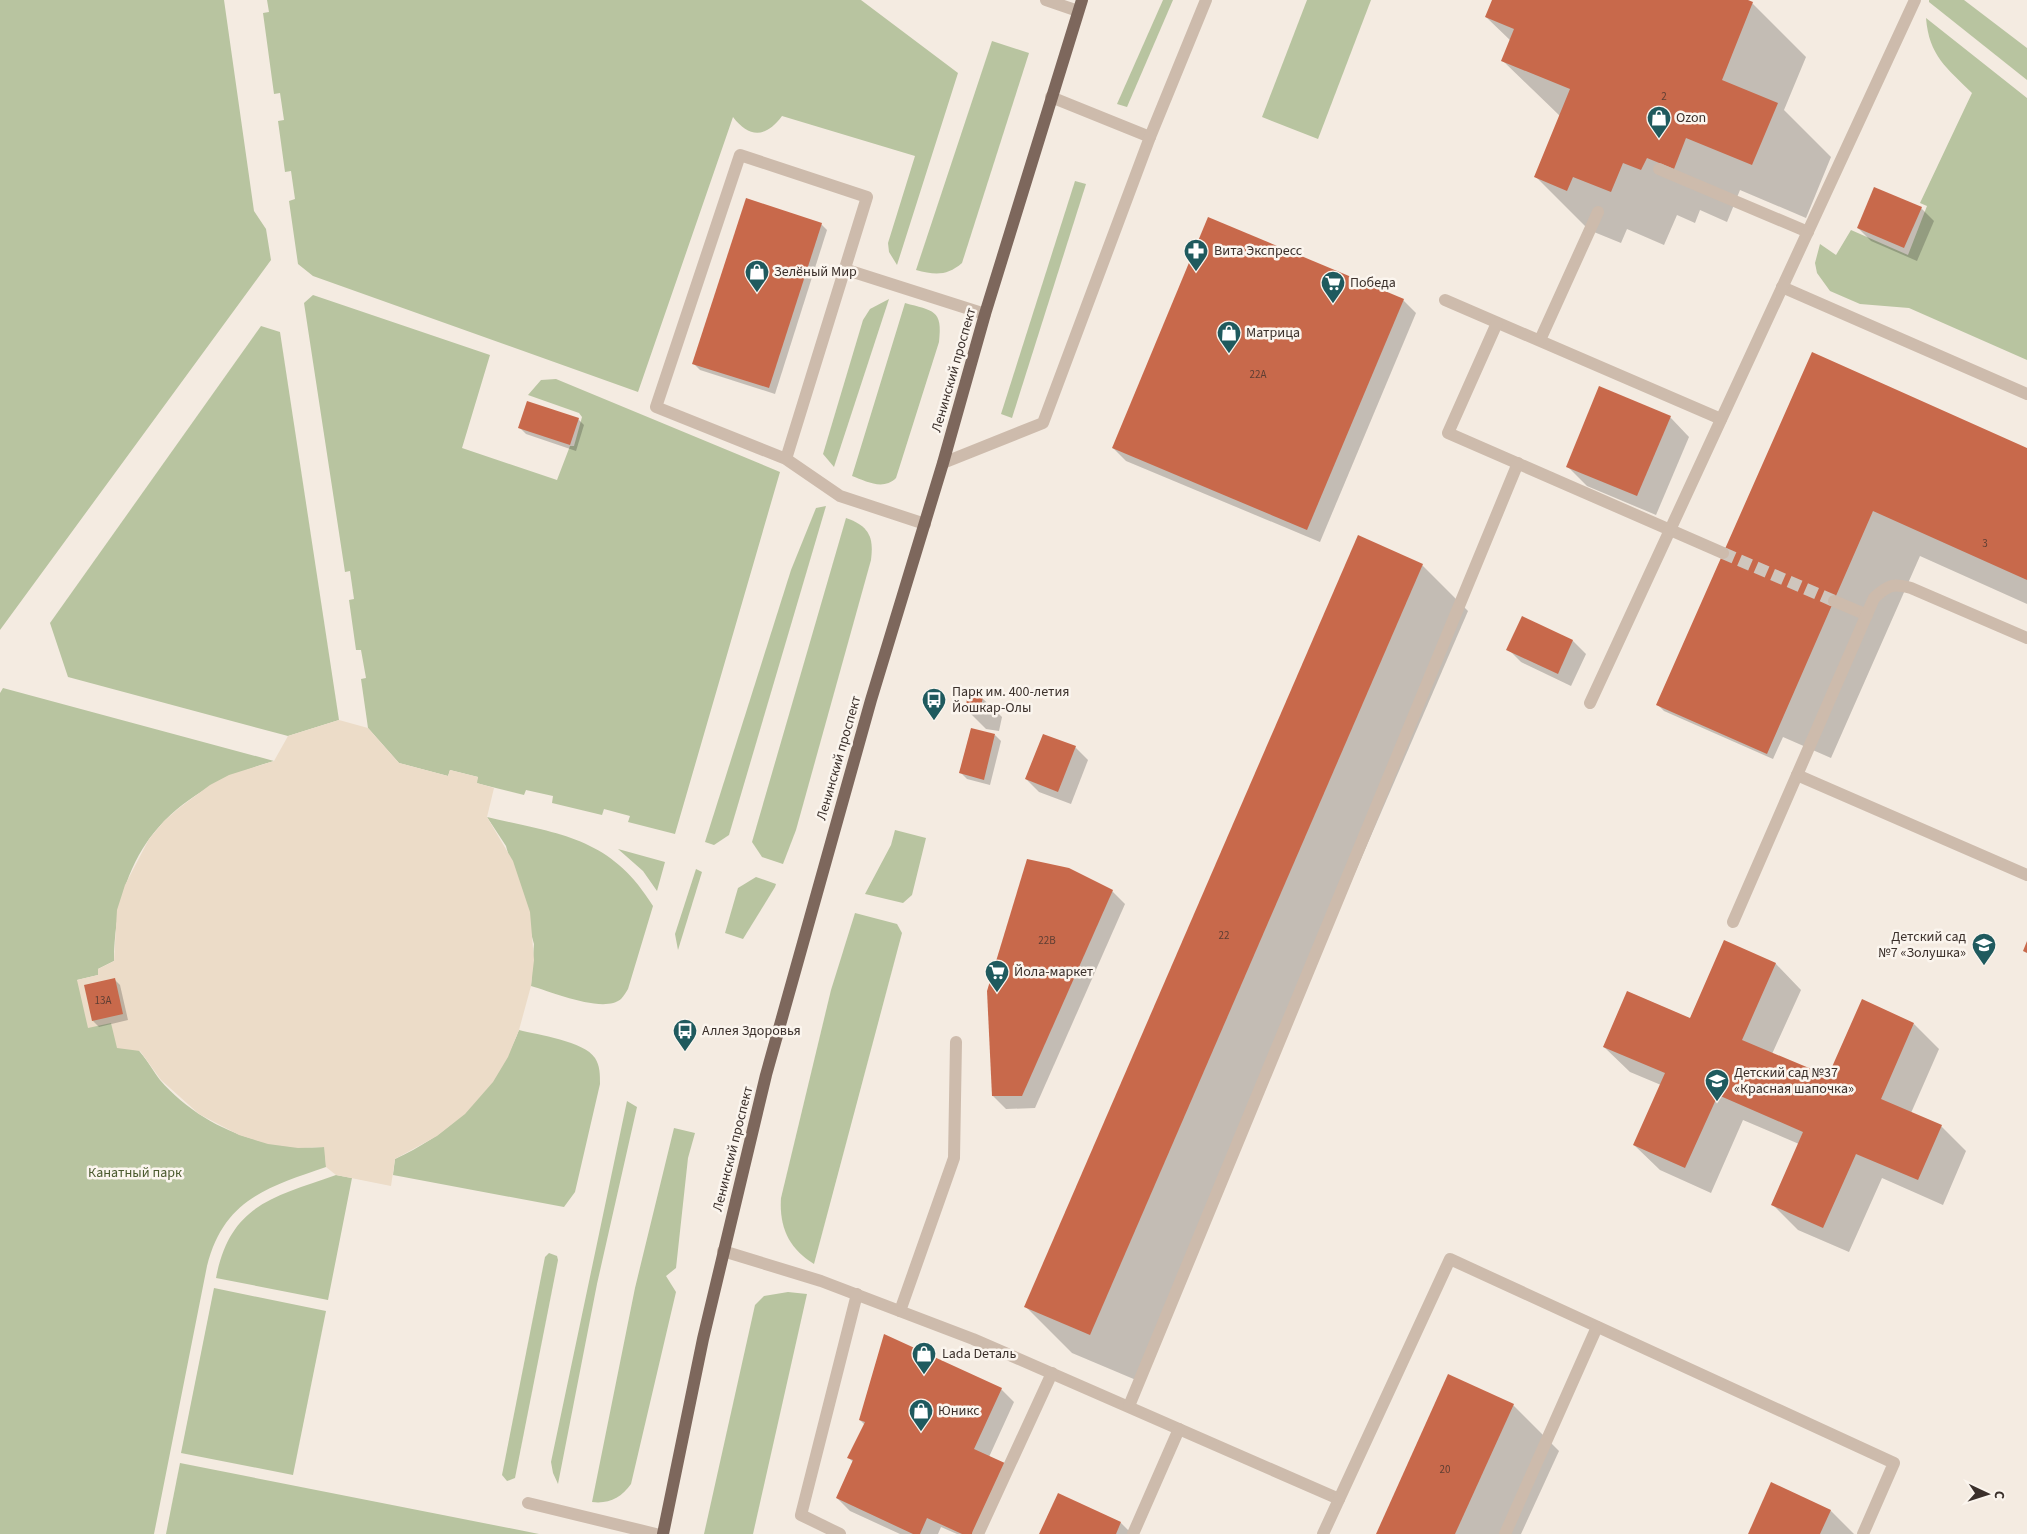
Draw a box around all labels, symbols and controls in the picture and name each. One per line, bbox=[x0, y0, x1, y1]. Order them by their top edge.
house number: 2 bbox=[1661, 89, 1667, 104]
shop icon: Ozon bbox=[1646, 105, 1672, 139]
place label: Ozon bbox=[1676, 108, 1706, 128]
pharmacy icon: Вита Экспресс bbox=[1183, 238, 1209, 272]
place label: Вита Экспресс bbox=[1214, 241, 1303, 261]
shop icon: Зелёный Мир bbox=[744, 259, 770, 293]
place label: Зелёный Мир bbox=[774, 262, 857, 282]
supermarket icon: Победа bbox=[1320, 270, 1346, 304]
place label: Победа bbox=[1350, 273, 1396, 293]
street label: Ленинский проспект bbox=[927, 305, 981, 435]
shop icon: Матрица bbox=[1216, 320, 1242, 354]
place label: Матрица bbox=[1246, 323, 1300, 343]
house number: 22А bbox=[1250, 367, 1266, 382]
house number: 3 bbox=[1982, 536, 1988, 551]
place label: Парк им. 400-летия Йошкар-Олы bbox=[952, 682, 1070, 718]
bus stop icon: Парк им. 400-летия Йошкар-Олы bbox=[921, 687, 947, 721]
street label: Ленинский проспект bbox=[812, 693, 866, 823]
place label: Детский сад №7 «Золушка» bbox=[1878, 927, 1967, 963]
house number: 22 bbox=[1219, 928, 1229, 943]
school or university icon: Детский сад №7 «Золушка» bbox=[1971, 932, 1997, 966]
house number: 22В bbox=[1038, 933, 1056, 948]
supermarket icon: Йола-маркет bbox=[984, 959, 1010, 993]
place label: Йола-маркет bbox=[1014, 962, 1094, 982]
house number: 13А bbox=[95, 993, 111, 1008]
bus stop icon: Аллея Здоровья bbox=[672, 1018, 698, 1052]
place label: Аллея Здоровья bbox=[702, 1021, 801, 1041]
place label: Детский сад №37 «Красная шапочка» bbox=[1734, 1063, 1854, 1099]
school or university icon: Детский сад №37 «Красная шапочка» bbox=[1704, 1068, 1730, 1102]
street label: Ленинский проспект bbox=[708, 1084, 758, 1214]
park label: Канатный парк bbox=[88, 1163, 182, 1183]
shop icon: Lada Dеталь bbox=[911, 1341, 937, 1375]
place label: Lada Dеталь bbox=[942, 1344, 1017, 1364]
shop icon: Юникс bbox=[908, 1398, 934, 1432]
place label: Юникс bbox=[938, 1401, 980, 1421]
house number: 20 bbox=[1440, 1462, 1450, 1477]
north arrow bbox=[1962, 1469, 2012, 1519]
text: С bbox=[1989, 1490, 2009, 1500]

